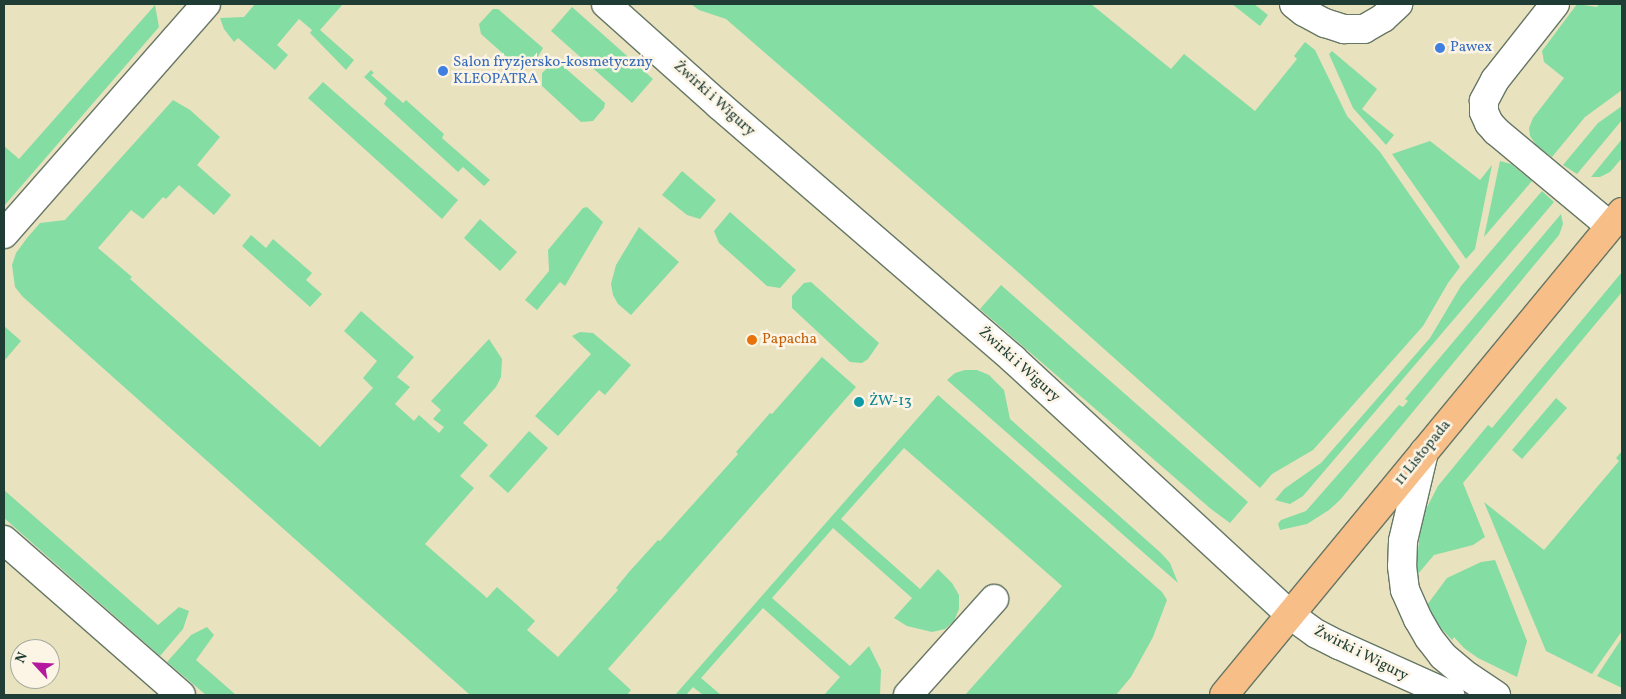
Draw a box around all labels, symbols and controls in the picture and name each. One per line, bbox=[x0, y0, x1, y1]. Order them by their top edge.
place label: Pawex bbox=[1450, 39, 1492, 57]
marker: Pawex bbox=[1434, 42, 1446, 54]
place label: Salon fryzjersko-kosmetyczny KLEOPATRA bbox=[453, 53, 653, 88]
street label: Żwirki i Wigury bbox=[669, 58, 759, 140]
marker: Salon fryzjersko-kosmetyczny KLEOPATRA bbox=[437, 65, 449, 77]
street label: Żwirki i Wigury bbox=[974, 324, 1064, 406]
place label: Papacha bbox=[762, 331, 817, 349]
marker: Papacha bbox=[746, 334, 758, 346]
place label: ŻW-13 bbox=[869, 393, 912, 411]
marker: ŻW-13 bbox=[853, 396, 865, 408]
street label: 11 Listopada bbox=[1391, 417, 1455, 489]
street label: Żwirki i Wigury bbox=[1311, 622, 1411, 686]
north arrow bbox=[10, 639, 60, 689]
text: N bbox=[11, 649, 33, 667]

